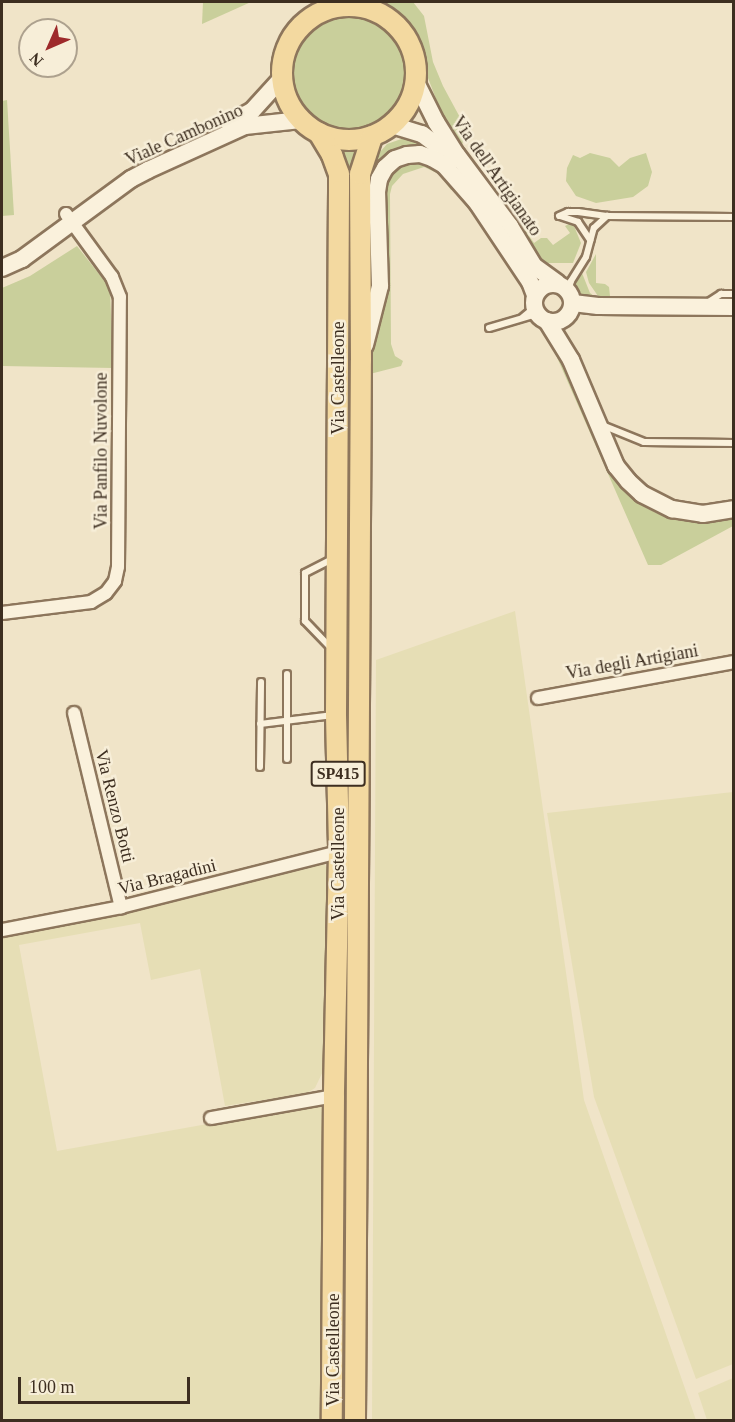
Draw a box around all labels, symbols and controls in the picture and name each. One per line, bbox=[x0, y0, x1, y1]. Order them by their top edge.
north arrow bbox=[18, 18, 78, 78]
text: N bbox=[26, 50, 46, 70]
street label: Viale Cambonino bbox=[122, 99, 246, 171]
street label: Via dell'Artigianato bbox=[448, 112, 546, 240]
street label: Via Castelleone bbox=[327, 321, 349, 435]
street label: Via Panfilo Nuvolone bbox=[90, 373, 112, 529]
street label: Via degli Artigiani bbox=[564, 640, 700, 684]
street label: Via Renzo Botti bbox=[91, 747, 139, 865]
road number: SP415 bbox=[310, 761, 366, 787]
street label: Via Castelleone bbox=[327, 807, 349, 921]
street label: Via Bragadini bbox=[116, 854, 218, 900]
street label: Via Castelleone bbox=[322, 1293, 344, 1407]
scale bar bbox=[21, 1365, 194, 1403]
text: 100 m bbox=[29, 1377, 75, 1397]

